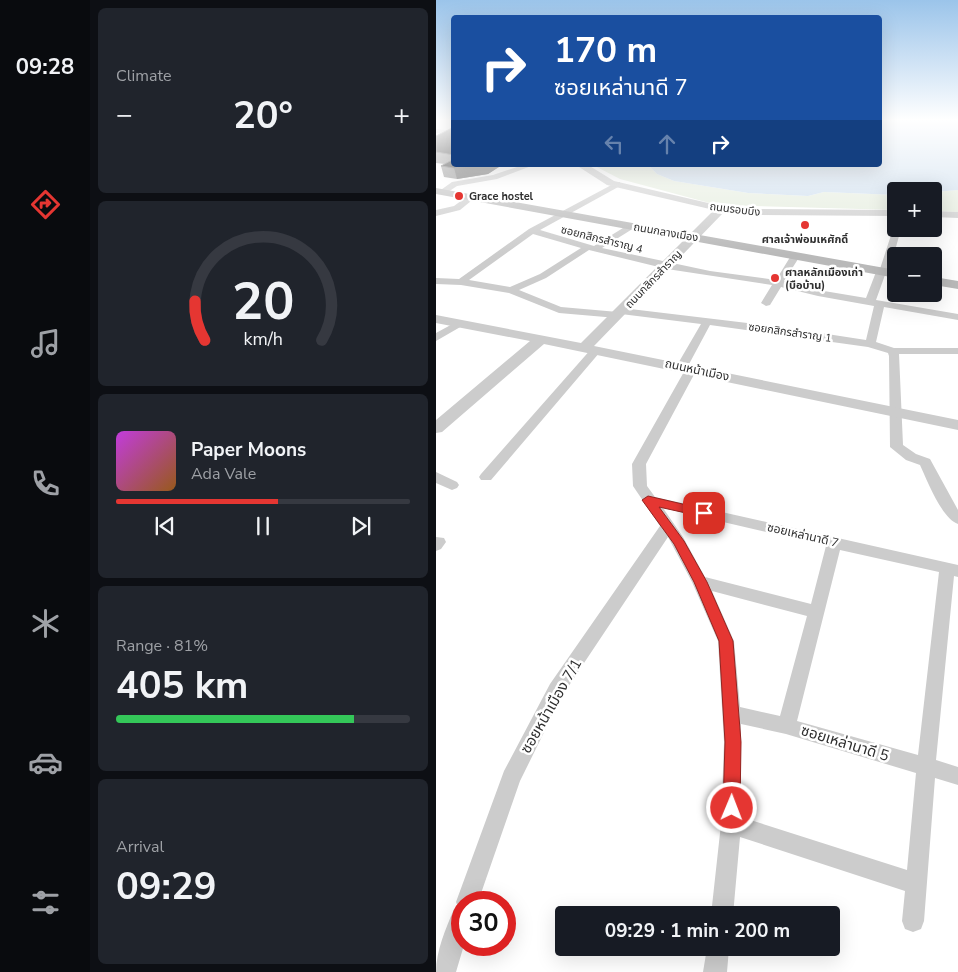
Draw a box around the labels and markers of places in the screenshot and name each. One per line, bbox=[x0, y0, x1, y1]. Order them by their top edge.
place label: Grace hostel bbox=[469, 189, 534, 204]
marker: Grace hostel bbox=[453, 190, 465, 202]
marker: ศาลเจ้าพ่อมเหศักดิ์ bbox=[799, 219, 811, 231]
place label: ศาลเจ้าพ่อมเหศักดิ์ bbox=[762, 232, 849, 247]
place label: ศาลหลักเมืองเก่า (บือบ้าน) bbox=[785, 265, 863, 293]
marker: ศาลหลักเมืองเก่า (บือบ้าน) bbox=[769, 272, 781, 284]
pin bbox=[683, 492, 725, 534]

